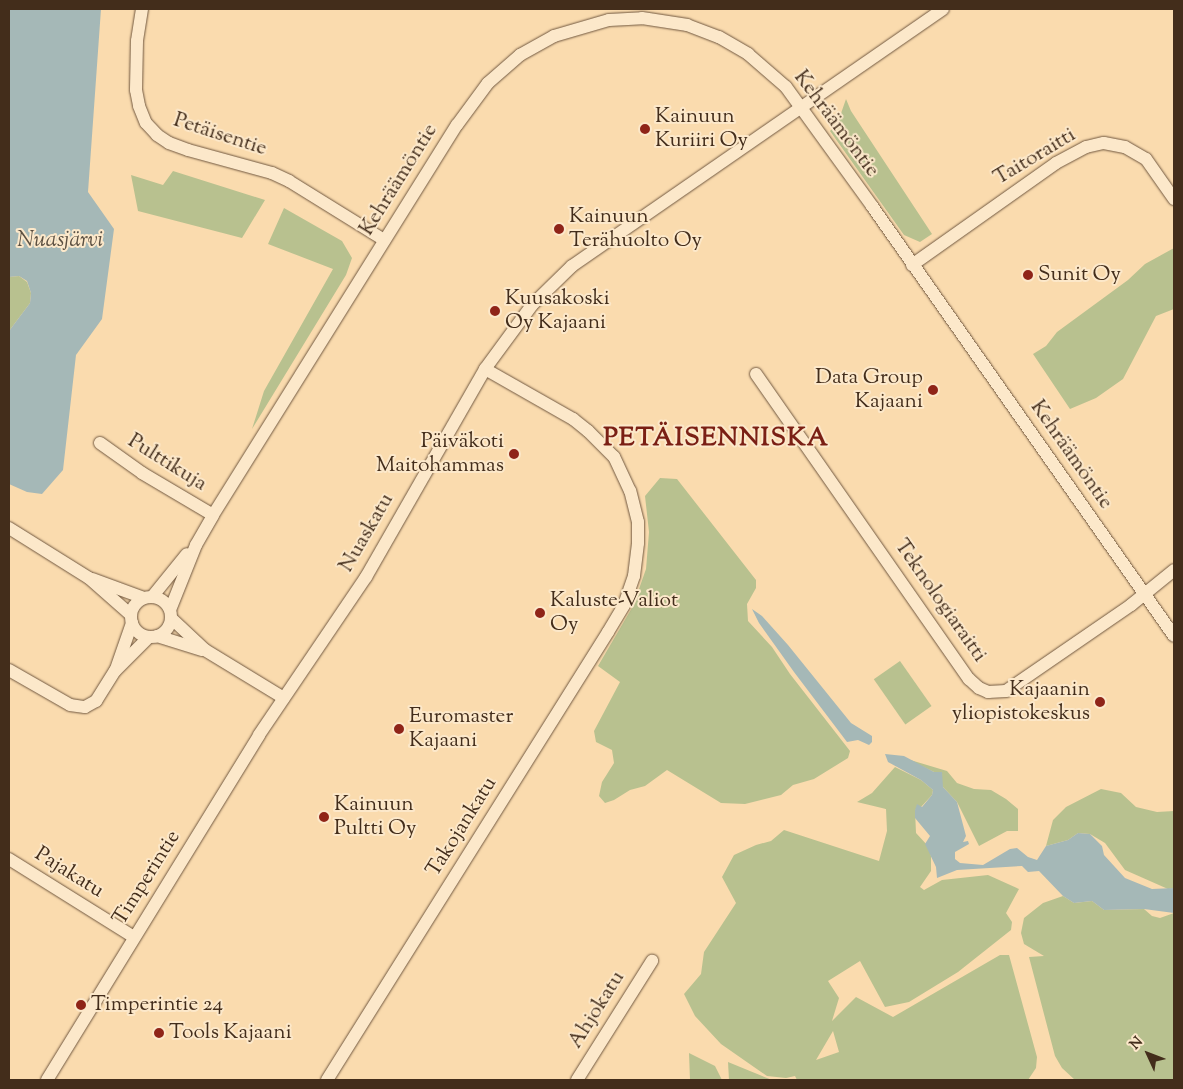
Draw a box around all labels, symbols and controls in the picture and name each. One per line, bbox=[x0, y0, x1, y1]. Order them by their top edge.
street label: Kehräämöntie bbox=[788, 66, 884, 182]
place label: Kainuun Kuriiri Oy bbox=[655, 104, 748, 154]
street label: Petäisentie bbox=[170, 108, 270, 162]
street label: Kehräämöntie bbox=[355, 119, 443, 241]
marker: Kainuun Kuriiri Oy bbox=[639, 123, 651, 135]
street label: Taitoraitti bbox=[990, 123, 1080, 191]
place label: Kainuun Terähuolto Oy bbox=[569, 204, 702, 254]
marker: Kainuun Terähuolto Oy bbox=[553, 223, 565, 235]
water label: Nuasjärvi bbox=[17, 229, 103, 255]
place label: Sunit Oy bbox=[1038, 262, 1121, 288]
marker: Sunit Oy bbox=[1022, 269, 1034, 281]
place label: Kuusakoski Oy Kajaani bbox=[505, 286, 610, 336]
marker: Kuusakoski Oy Kajaani bbox=[489, 305, 501, 317]
place label: Data Group Kajaani bbox=[815, 365, 923, 415]
marker: Data Group Kajaani bbox=[927, 384, 939, 396]
street label: Kehräämöntie bbox=[1024, 396, 1118, 514]
district label: PETÄISENNISKA bbox=[602, 423, 830, 455]
street label: Pulttikuja bbox=[123, 429, 211, 497]
place label: Päiväkoti Maitohammas bbox=[376, 429, 504, 479]
marker: Päiväkoti Maitohammas bbox=[508, 448, 520, 460]
street label: Nuaskatu bbox=[334, 489, 400, 577]
street label: Teknologiaraitti bbox=[888, 535, 992, 667]
place label: Kaluste-Valiot Oy bbox=[550, 588, 678, 638]
marker: Kaluste-Valiot Oy bbox=[534, 607, 546, 619]
place label: Kajaanin yliopistokeskus bbox=[952, 677, 1090, 727]
marker: Kajaanin yliopistokeskus bbox=[1094, 696, 1106, 708]
place label: Euromaster Kajaani bbox=[409, 704, 513, 754]
marker: Euromaster Kajaani bbox=[393, 723, 405, 735]
street label: Takojankatu bbox=[421, 772, 503, 882]
place label: Kainuun Pultti Oy bbox=[334, 792, 416, 842]
marker: Kainuun Pultti Oy bbox=[318, 811, 330, 823]
street label: Timperintie bbox=[108, 826, 186, 930]
street label: Pajakatu bbox=[30, 842, 108, 904]
street label: Ahjokatu bbox=[563, 967, 631, 1053]
place label: Timperintie 24 bbox=[91, 992, 223, 1018]
marker: Timperintie 24 bbox=[75, 999, 87, 1011]
place label: Tools Kajaani bbox=[169, 1020, 292, 1046]
marker: Tools Kajaani bbox=[153, 1027, 165, 1039]
north arrow bbox=[1123, 1029, 1173, 1079]
text: N bbox=[1126, 1033, 1148, 1055]

